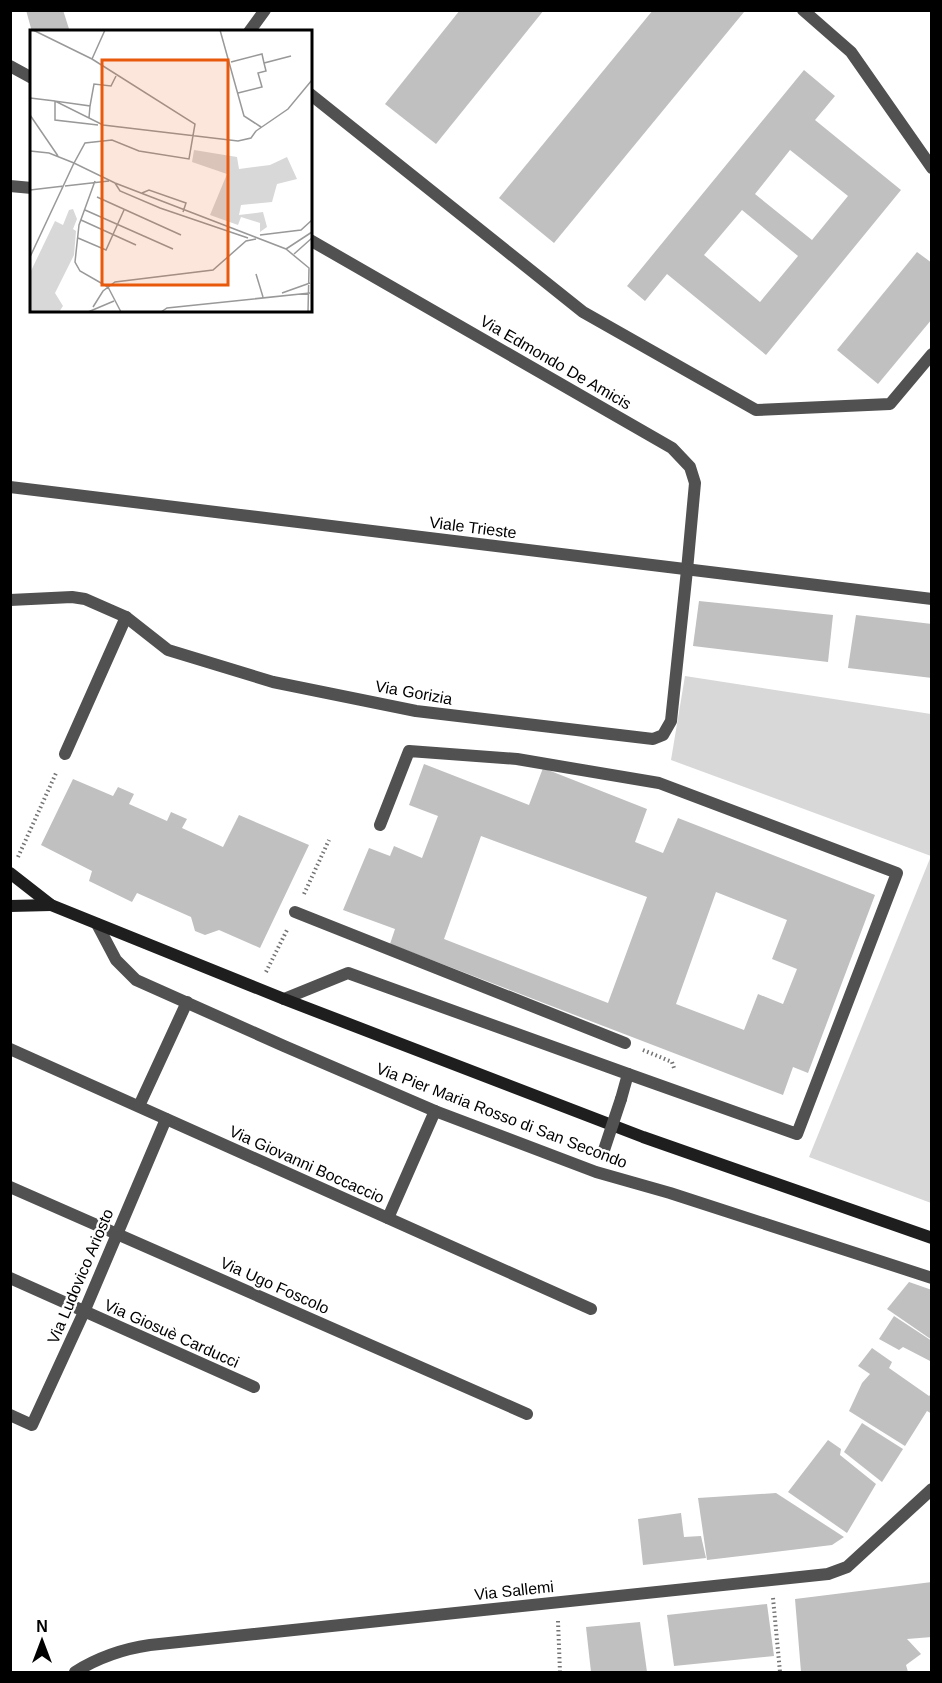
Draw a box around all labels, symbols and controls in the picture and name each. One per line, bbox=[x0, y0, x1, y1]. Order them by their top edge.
inset map bbox=[30, 30, 312, 312]
street label: Via Edmondo De Amicis bbox=[477, 312, 634, 413]
street label: Viale Trieste bbox=[428, 514, 518, 541]
street label: Via Gorizia bbox=[374, 677, 454, 708]
street label: Via Pier Maria Rosso di San Secondo bbox=[374, 1060, 630, 1171]
street label: Via Giovanni Boccaccio bbox=[227, 1123, 387, 1206]
street label: Via Ludovico Ariosto bbox=[44, 1206, 117, 1346]
street label: Via Ugo Foscolo bbox=[218, 1254, 332, 1317]
street label: Via Giosuè Carducci bbox=[102, 1296, 242, 1371]
street label: Via Sallemi bbox=[474, 1578, 555, 1603]
north arrow bbox=[12, 1611, 72, 1671]
text: N bbox=[36, 1618, 48, 1635]

